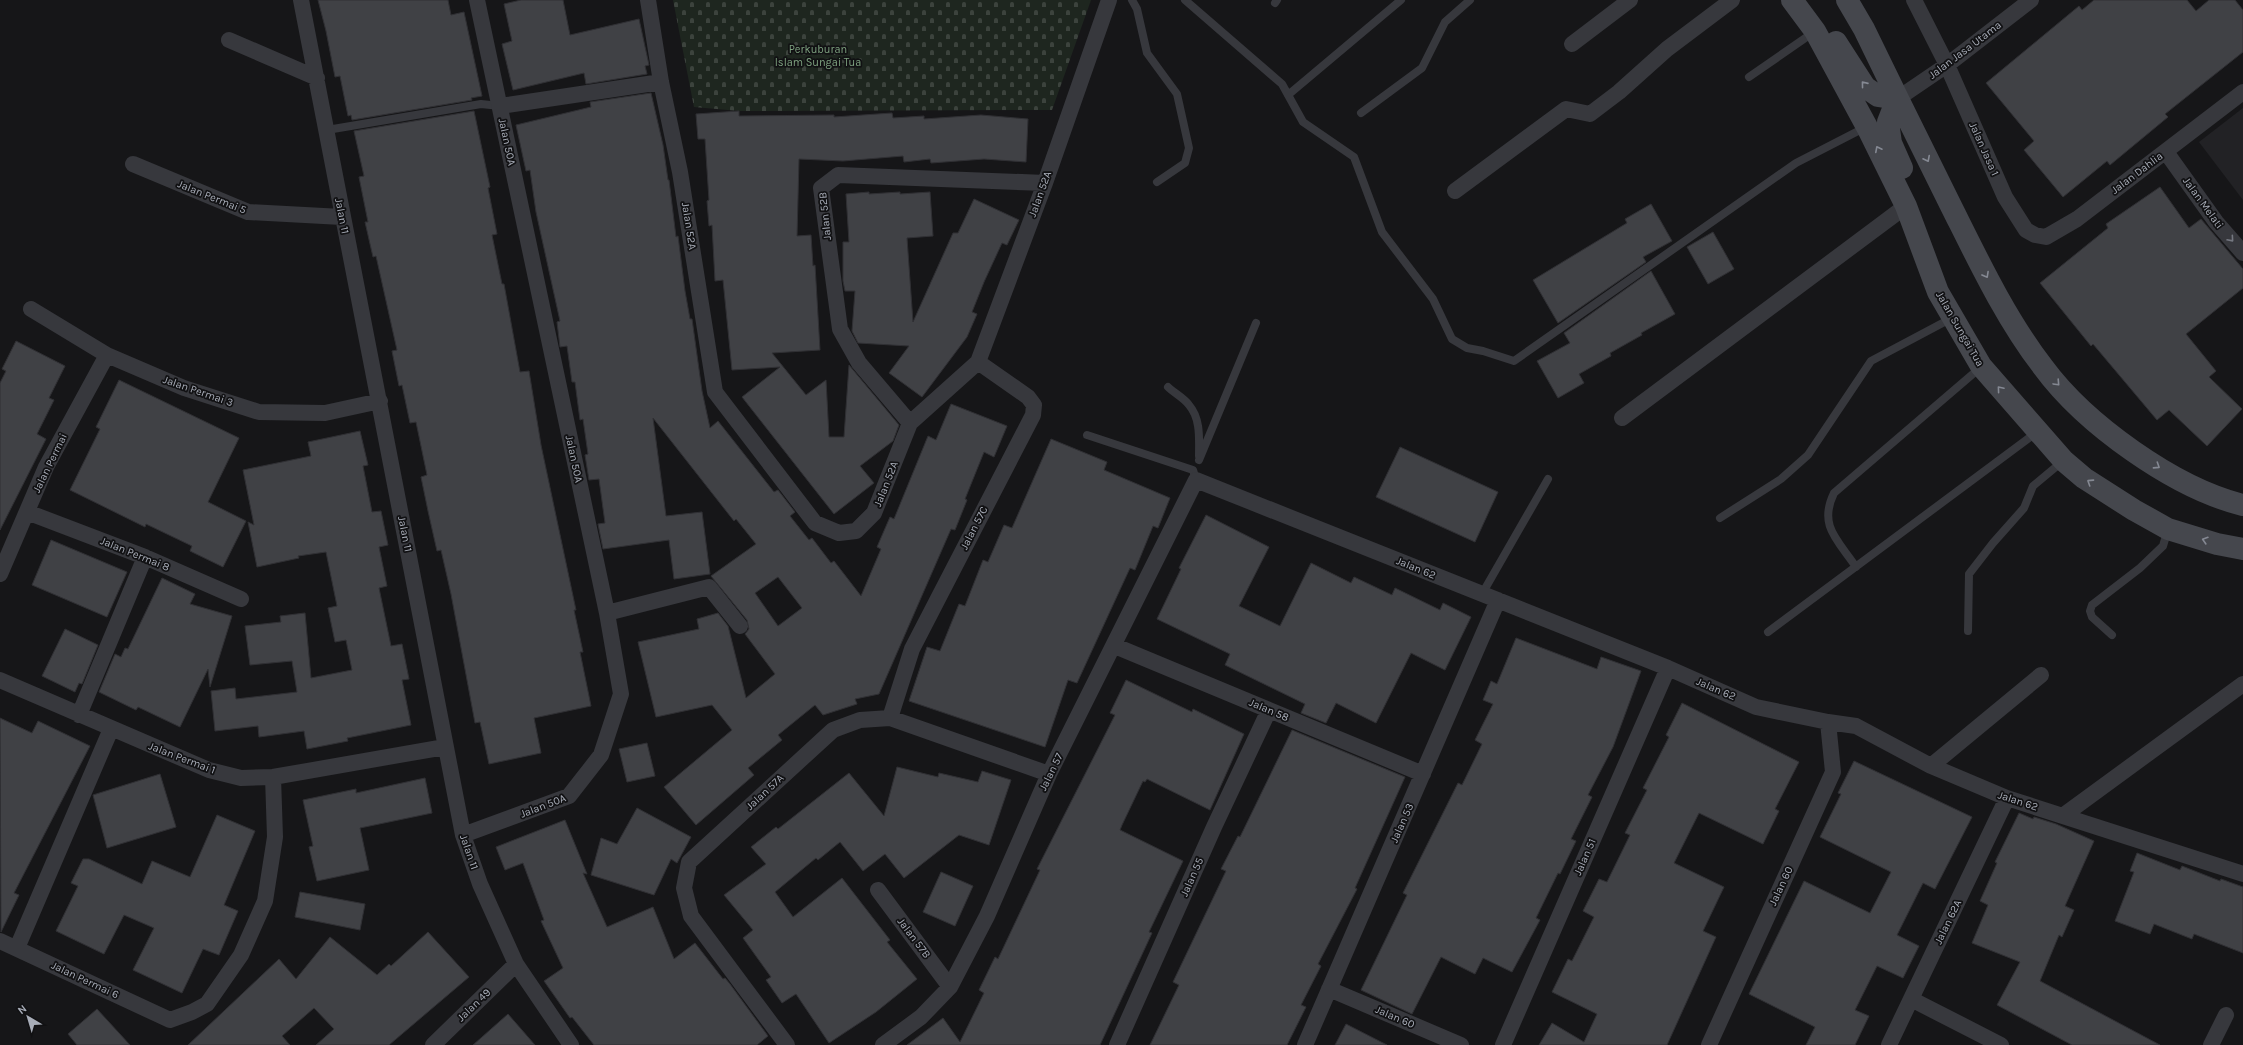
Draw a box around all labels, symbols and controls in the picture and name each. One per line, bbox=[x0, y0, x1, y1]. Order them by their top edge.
street label: Jalan Jasa Utama bbox=[1926, 18, 2004, 82]
park label: Perkuburan Islam Sungai Tua bbox=[775, 43, 861, 69]
one-way arrow bbox=[1861, 81, 1868, 88]
street label: Jalan 50A bbox=[496, 117, 518, 167]
street label: Jalan Jasa 1 bbox=[1966, 120, 2002, 178]
one-way arrow bbox=[1875, 146, 1883, 154]
street label: Jalan Dahlia bbox=[2109, 149, 2165, 197]
one-way arrow bbox=[1922, 155, 1930, 162]
street label: Jalan 52A bbox=[1026, 169, 1055, 219]
street label: Jalan Melati bbox=[2180, 175, 2226, 231]
street label: Jalan Permai 5 bbox=[176, 177, 248, 217]
street label: Jalan 52B bbox=[816, 191, 834, 241]
street label: Jalan 11 bbox=[332, 197, 352, 235]
street label: Jalan 52A bbox=[679, 201, 699, 251]
one-way arrow bbox=[2226, 234, 2233, 242]
one-way arrow bbox=[1982, 270, 1989, 278]
street label: Jalan Sungai Tua bbox=[1933, 289, 1987, 369]
street label: Jalan Permai 3 bbox=[161, 373, 235, 409]
one-way arrow bbox=[2052, 378, 2060, 386]
one-way arrow bbox=[1998, 386, 2005, 393]
street label: Jalan Permai bbox=[30, 431, 70, 495]
street label: Jalan 50A bbox=[563, 434, 585, 484]
street label: Jalan 52A bbox=[871, 459, 901, 509]
one-way arrow bbox=[2153, 461, 2160, 469]
one-way arrow bbox=[2087, 479, 2094, 487]
street label: Jalan 57C bbox=[958, 504, 991, 552]
street label: Jalan 11 bbox=[395, 515, 415, 553]
street label: Jalan Permai 8 bbox=[98, 534, 172, 574]
one-way arrow bbox=[2202, 536, 2209, 545]
street label: Jalan 62 bbox=[1394, 554, 1438, 582]
street label: Jalan 62 bbox=[1694, 675, 1738, 703]
street label: Jalan 58 bbox=[1247, 696, 1291, 724]
street label: Jalan Permai 1 bbox=[147, 739, 217, 777]
street label: Jalan 57 bbox=[1036, 751, 1066, 793]
street label: Jalan 57A bbox=[744, 771, 787, 813]
street label: Jalan 62 bbox=[1996, 788, 2040, 814]
street label: Jalan 50A bbox=[518, 791, 568, 821]
street label: Jalan 53 bbox=[1388, 801, 1416, 845]
street label: Jalan 11 bbox=[457, 833, 481, 871]
street label: Jalan 51 bbox=[1571, 837, 1599, 877]
street label: Jalan 55 bbox=[1178, 855, 1206, 899]
street label: Jalan 60 bbox=[1766, 864, 1796, 908]
street label: Jalan 62A bbox=[1932, 897, 1965, 946]
street label: Jalan 57B bbox=[895, 915, 933, 961]
street label: Jalan Permai 6 bbox=[49, 959, 121, 1001]
street label: Jalan 49 bbox=[455, 986, 493, 1024]
north arrow bbox=[8, 997, 48, 1037]
text: N bbox=[15, 1002, 29, 1017]
street label: Jalan 60 bbox=[1373, 1003, 1417, 1031]

